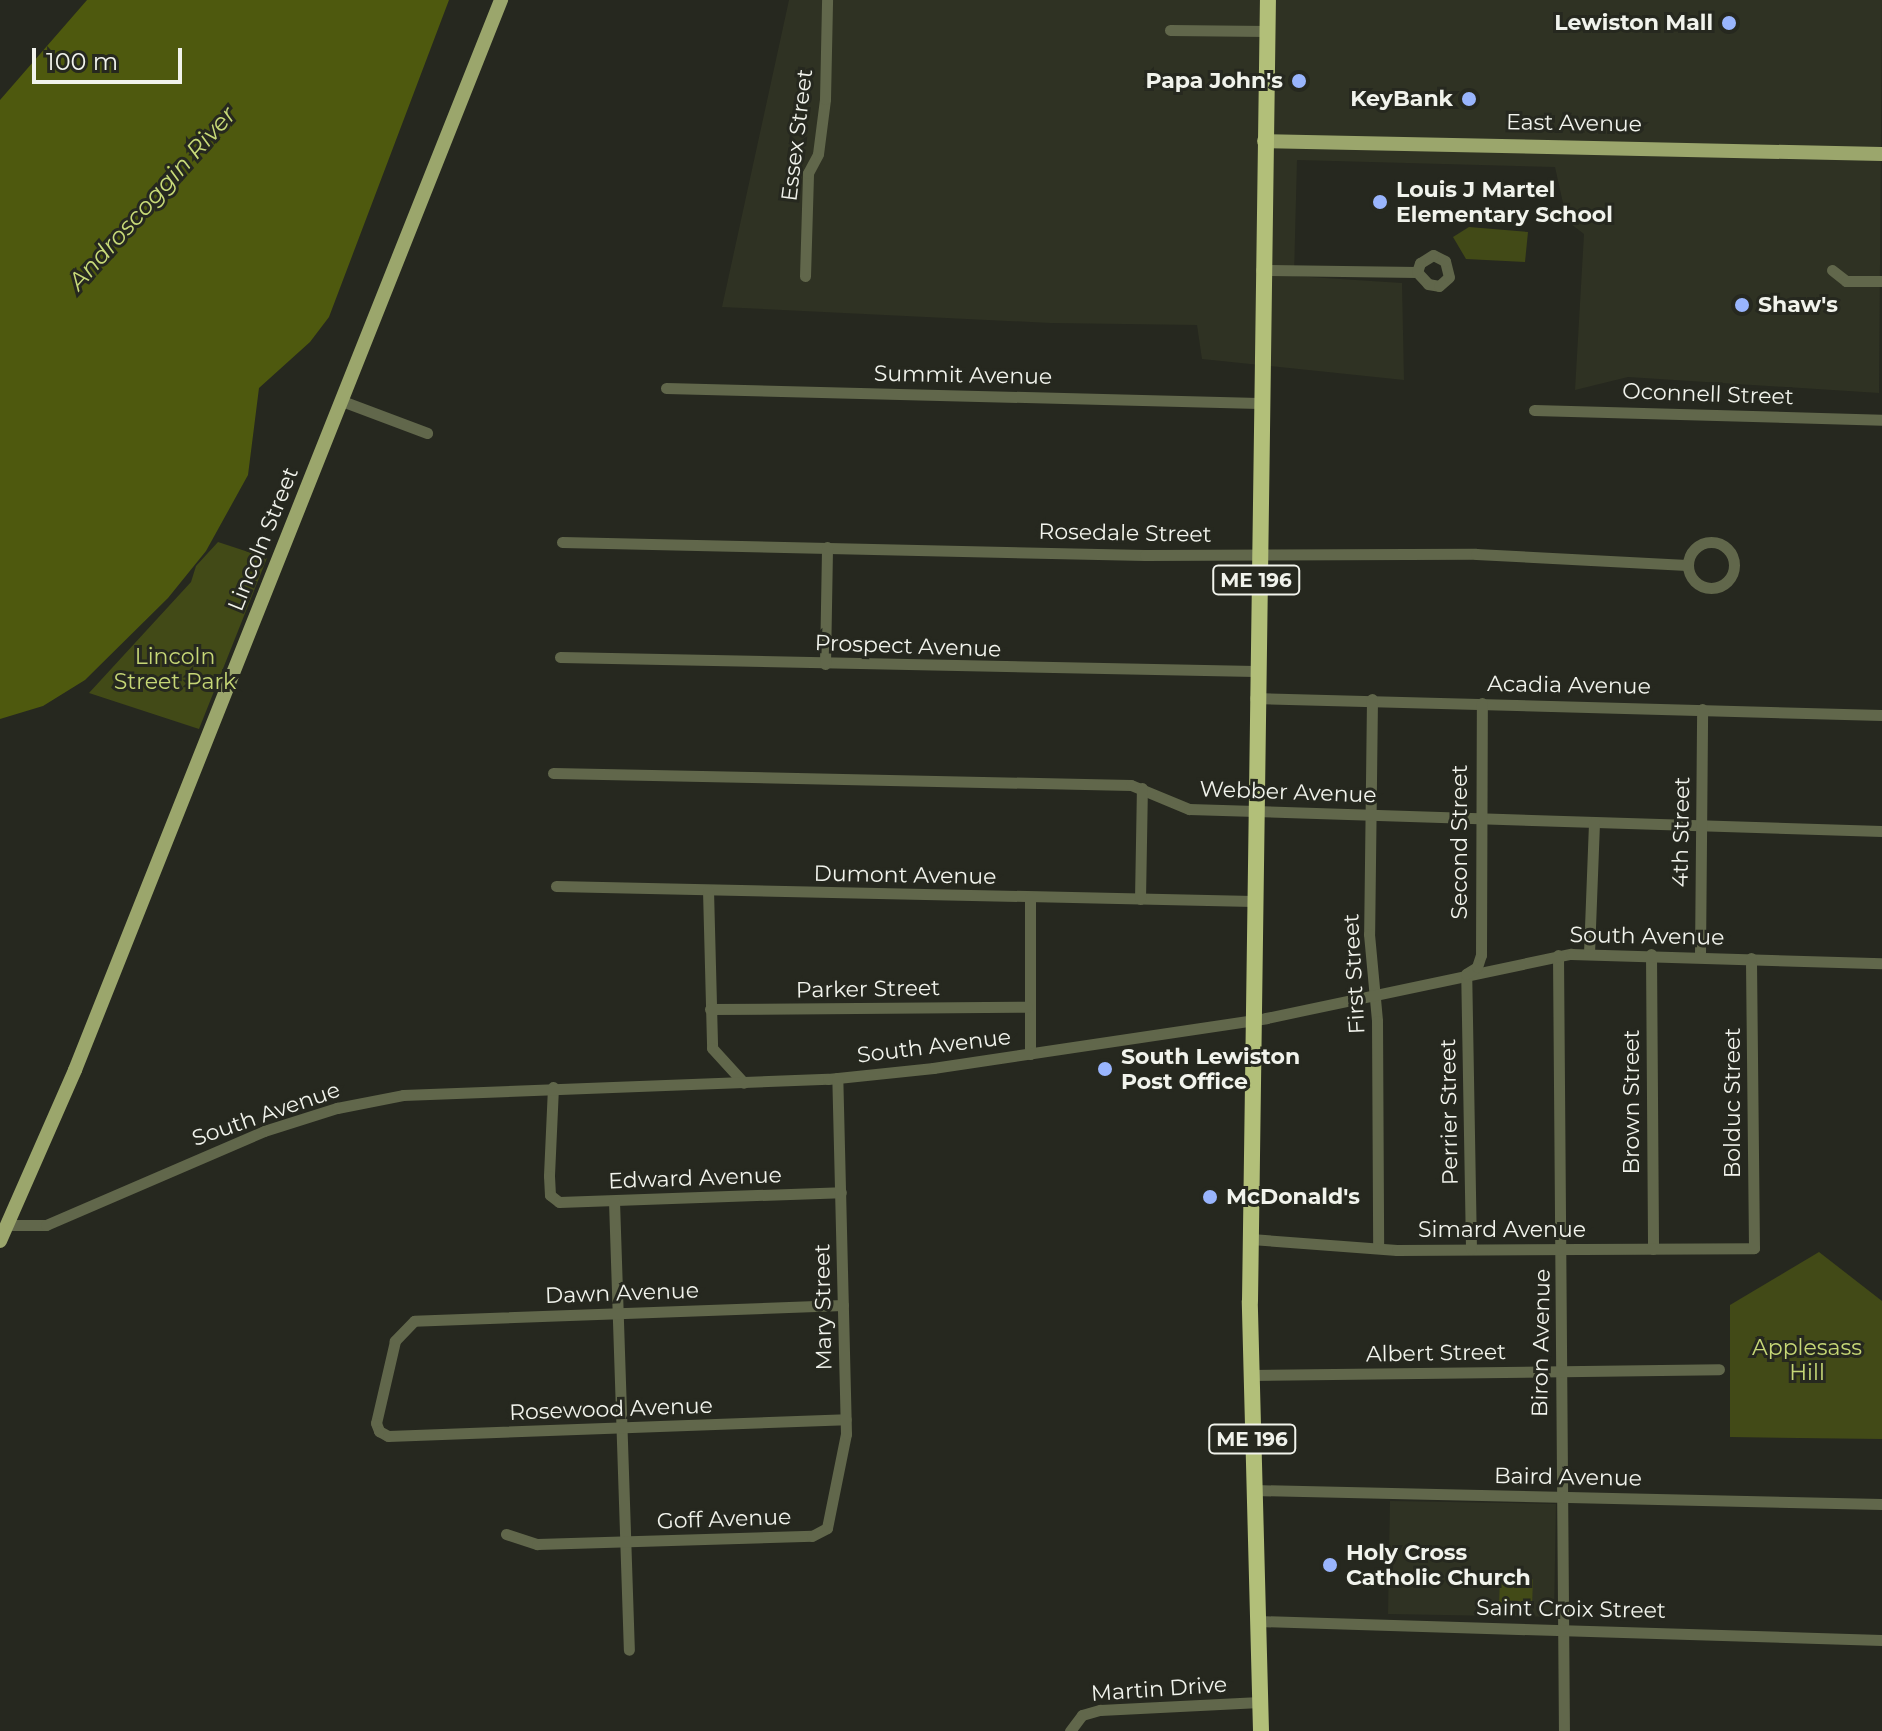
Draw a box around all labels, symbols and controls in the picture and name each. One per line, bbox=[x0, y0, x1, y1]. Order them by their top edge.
place label: Lewiston Mall bbox=[1554, 10, 1713, 36]
marker: Lewiston Mall bbox=[1720, 14, 1738, 32]
scale bar bbox=[36, 32, 186, 82]
text: 100 m bbox=[46, 47, 118, 76]
street label: Essex Street bbox=[776, 67, 818, 203]
place label: Papa John's bbox=[1145, 68, 1283, 94]
marker: Papa John's bbox=[1290, 72, 1308, 90]
place label: KeyBank bbox=[1350, 86, 1453, 112]
marker: KeyBank bbox=[1460, 90, 1478, 108]
water label: Androscoggin River bbox=[62, 100, 242, 296]
street label: East Avenue bbox=[1506, 109, 1642, 137]
place label: Louis J Martel Elementary School bbox=[1396, 176, 1613, 228]
marker: Louis J Martel Elementary School bbox=[1371, 193, 1389, 211]
place label: Shaw's bbox=[1758, 292, 1838, 318]
marker: Shaw's bbox=[1733, 296, 1751, 314]
street label: Summit Avenue bbox=[874, 360, 1052, 390]
street label: Oconnell Street bbox=[1622, 378, 1794, 410]
street label: Lincoln Street bbox=[222, 463, 304, 615]
street label: Rosedale Street bbox=[1038, 518, 1212, 548]
road number: ME 196 bbox=[1212, 564, 1300, 596]
street label: Prospect Avenue bbox=[814, 630, 1002, 662]
park label: Lincoln Street Park bbox=[114, 643, 236, 694]
street label: Acadia Avenue bbox=[1487, 670, 1651, 700]
street label: Second Street bbox=[1447, 765, 1473, 919]
street label: Webber Avenue bbox=[1199, 776, 1377, 808]
street label: 4th Street bbox=[1667, 776, 1695, 888]
street label: Dumont Avenue bbox=[813, 860, 997, 890]
street label: First Street bbox=[1338, 913, 1370, 1035]
street label: South Avenue bbox=[1569, 921, 1725, 951]
street label: Parker Street bbox=[796, 975, 940, 1003]
street label: South Avenue bbox=[856, 1023, 1012, 1069]
street label: Bolduc Street bbox=[1720, 1028, 1746, 1178]
street label: Brown Street bbox=[1619, 1029, 1645, 1175]
street label: Perrier Street bbox=[1435, 1039, 1463, 1185]
place label: South Lewiston Post Office bbox=[1121, 1043, 1300, 1094]
marker: South Lewiston Post Office bbox=[1096, 1060, 1114, 1078]
street label: South Avenue bbox=[189, 1076, 343, 1152]
street label: Edward Avenue bbox=[608, 1162, 782, 1194]
place label: McDonald's bbox=[1226, 1184, 1360, 1210]
marker: McDonald's bbox=[1201, 1188, 1219, 1206]
street label: Simard Avenue bbox=[1418, 1217, 1586, 1243]
street label: Mary Street bbox=[809, 1243, 837, 1371]
street label: Biron Avenue bbox=[1527, 1269, 1555, 1417]
street label: Dawn Avenue bbox=[545, 1277, 699, 1309]
park label: Applesass Hill bbox=[1752, 1334, 1862, 1386]
street label: Albert Street bbox=[1366, 1339, 1506, 1367]
street label: Rosewood Avenue bbox=[509, 1392, 713, 1426]
road number: ME 196 bbox=[1208, 1423, 1296, 1455]
street label: Baird Avenue bbox=[1494, 1463, 1642, 1491]
street label: Goff Avenue bbox=[656, 1503, 792, 1535]
place label: Holy Cross Catholic Church bbox=[1346, 1539, 1531, 1590]
marker: Holy Cross Catholic Church bbox=[1321, 1556, 1339, 1574]
street label: Saint Croix Street bbox=[1476, 1594, 1666, 1624]
street label: Martin Drive bbox=[1090, 1671, 1228, 1707]

